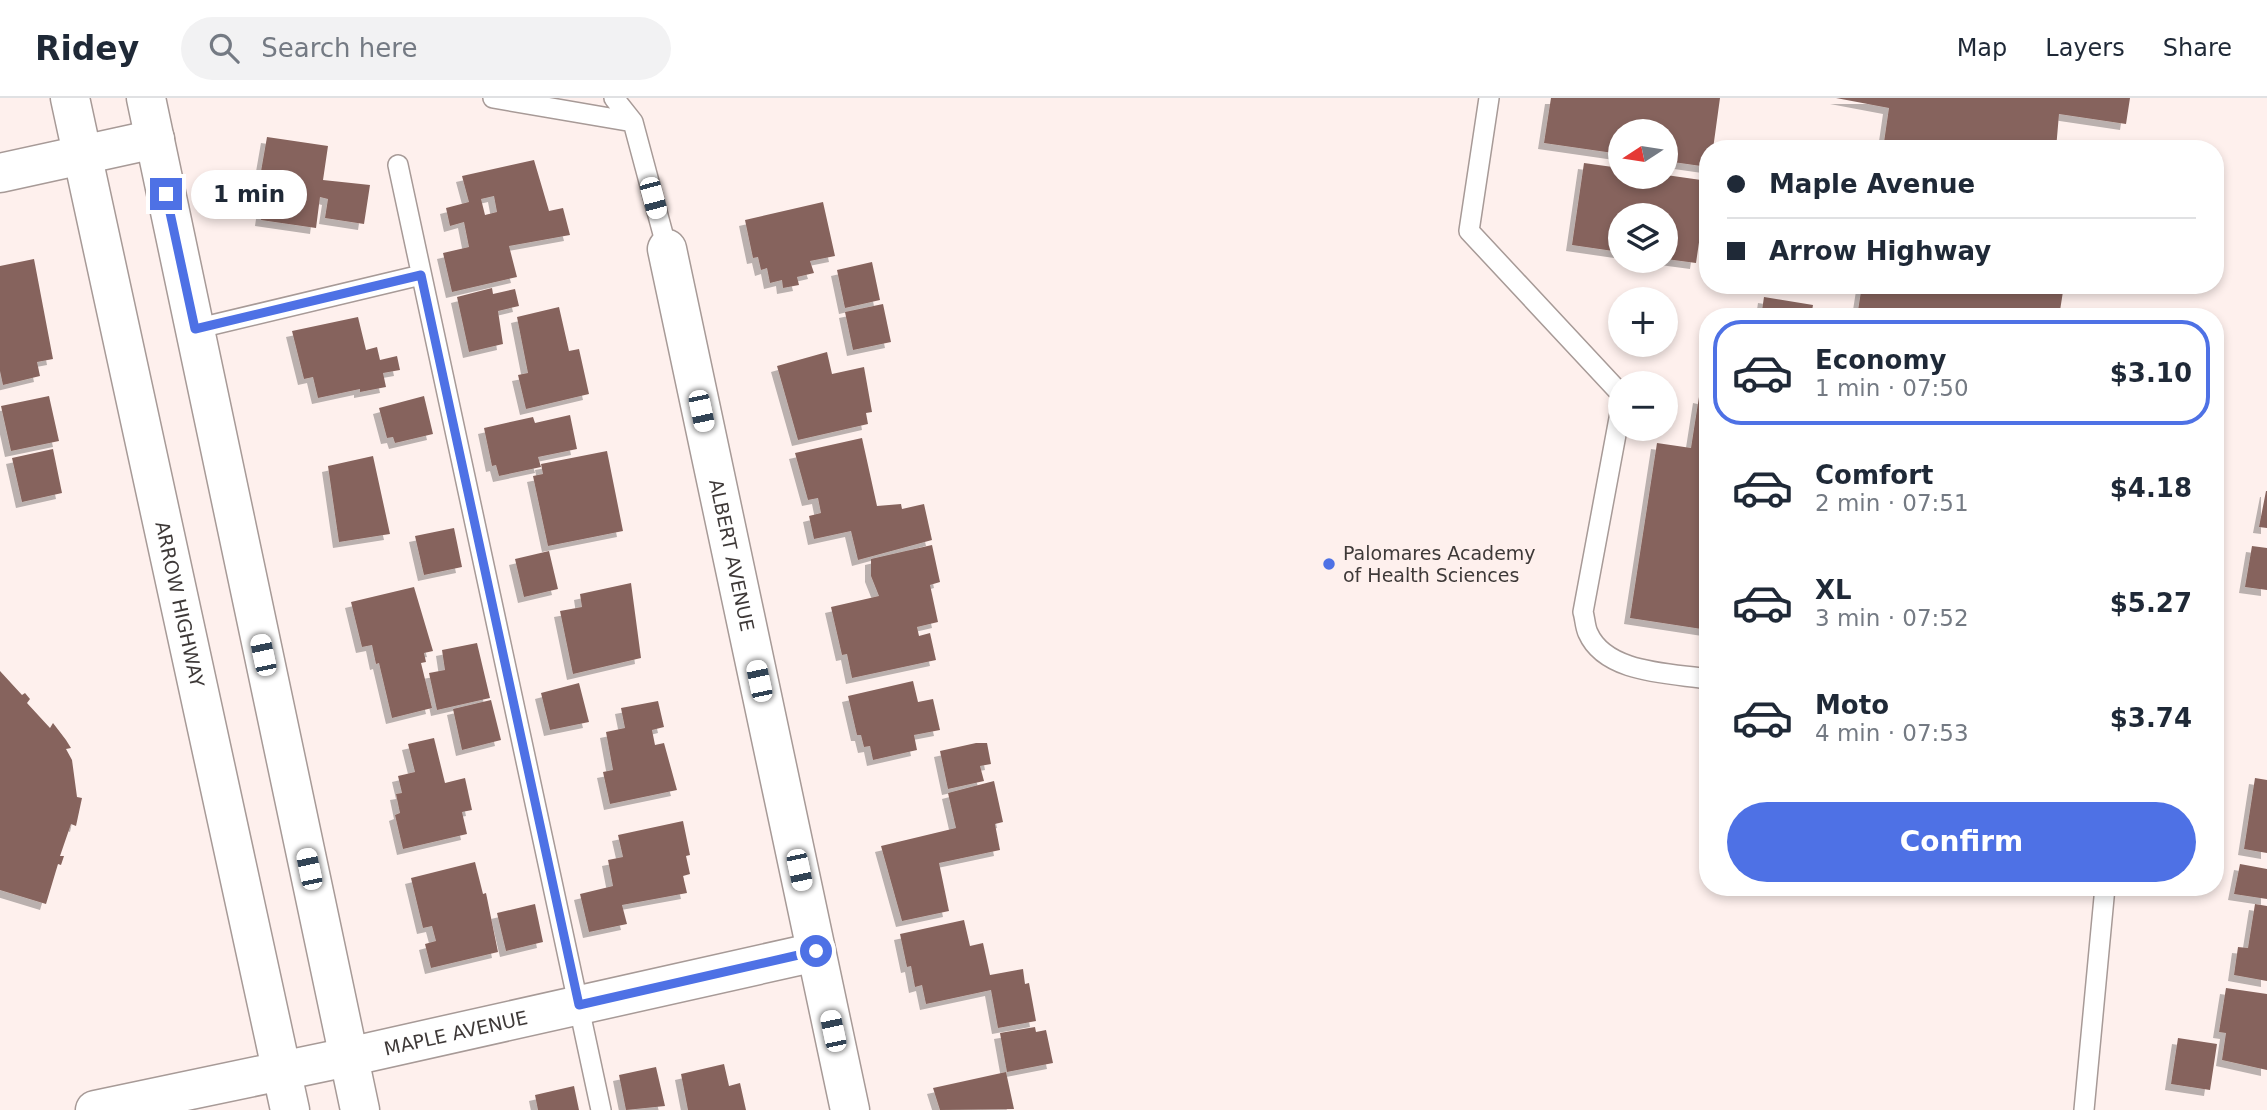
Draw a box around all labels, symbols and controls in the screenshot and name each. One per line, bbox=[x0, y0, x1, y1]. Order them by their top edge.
search box bbox=[181, 17, 671, 80]
text: Ridey bbox=[35, 29, 139, 68]
icon: search bbox=[205, 29, 243, 67]
text: Search here bbox=[261, 33, 417, 63]
text: Map bbox=[1957, 34, 2007, 62]
text: Layers bbox=[2045, 34, 2125, 62]
text: Share bbox=[2163, 34, 2232, 62]
north arrow bbox=[1608, 119, 1678, 189]
map controls bbox=[1608, 119, 1678, 441]
text: Maple Avenue bbox=[1769, 169, 1975, 199]
callout: 1 min bbox=[190, 170, 306, 218]
car bbox=[638, 175, 669, 221]
route end bbox=[150, 178, 182, 210]
text: 1 min bbox=[213, 181, 285, 207]
button: layers bbox=[1608, 203, 1678, 273]
text: Arrow Highway bbox=[1769, 236, 1991, 266]
button: + bbox=[1608, 287, 1678, 357]
icon: car bbox=[1731, 341, 1794, 404]
text: Economy bbox=[1815, 345, 1946, 375]
text: $3.10 bbox=[2110, 358, 2192, 388]
button: − bbox=[1608, 371, 1678, 441]
text: 1 min · 07:50 bbox=[1815, 375, 1969, 401]
car bbox=[687, 388, 716, 434]
icon: car bbox=[1731, 456, 1794, 519]
text: Comfort bbox=[1815, 460, 1933, 490]
text: $4.18 bbox=[2110, 473, 2192, 503]
street label: ALBERT AVENUE bbox=[705, 477, 759, 633]
text: 2 min · 07:51 bbox=[1815, 490, 1969, 516]
street label: ARROW HIGHWAY bbox=[151, 519, 209, 689]
place label: Palomares Academy of Health Sciences bbox=[1343, 542, 1536, 586]
marker: Palomares Academy of Health Sciences bbox=[1321, 556, 1337, 572]
icon: car bbox=[1731, 571, 1794, 634]
text: XL bbox=[1815, 575, 1852, 605]
text: $5.27 bbox=[2110, 588, 2192, 618]
text: 3 min · 07:52 bbox=[1815, 605, 1969, 631]
car bbox=[249, 632, 278, 678]
car bbox=[745, 658, 774, 704]
icon: car bbox=[1731, 686, 1794, 749]
text: Moto bbox=[1815, 690, 1889, 720]
text: $3.74 bbox=[2110, 703, 2192, 733]
text: 4 min · 07:53 bbox=[1815, 720, 1969, 746]
button: Confirm bbox=[1727, 802, 2196, 882]
car bbox=[295, 846, 324, 892]
car bbox=[785, 847, 814, 893]
route start bbox=[800, 935, 832, 967]
street label: MAPLE AVENUE bbox=[382, 1006, 530, 1060]
car bbox=[819, 1008, 848, 1054]

